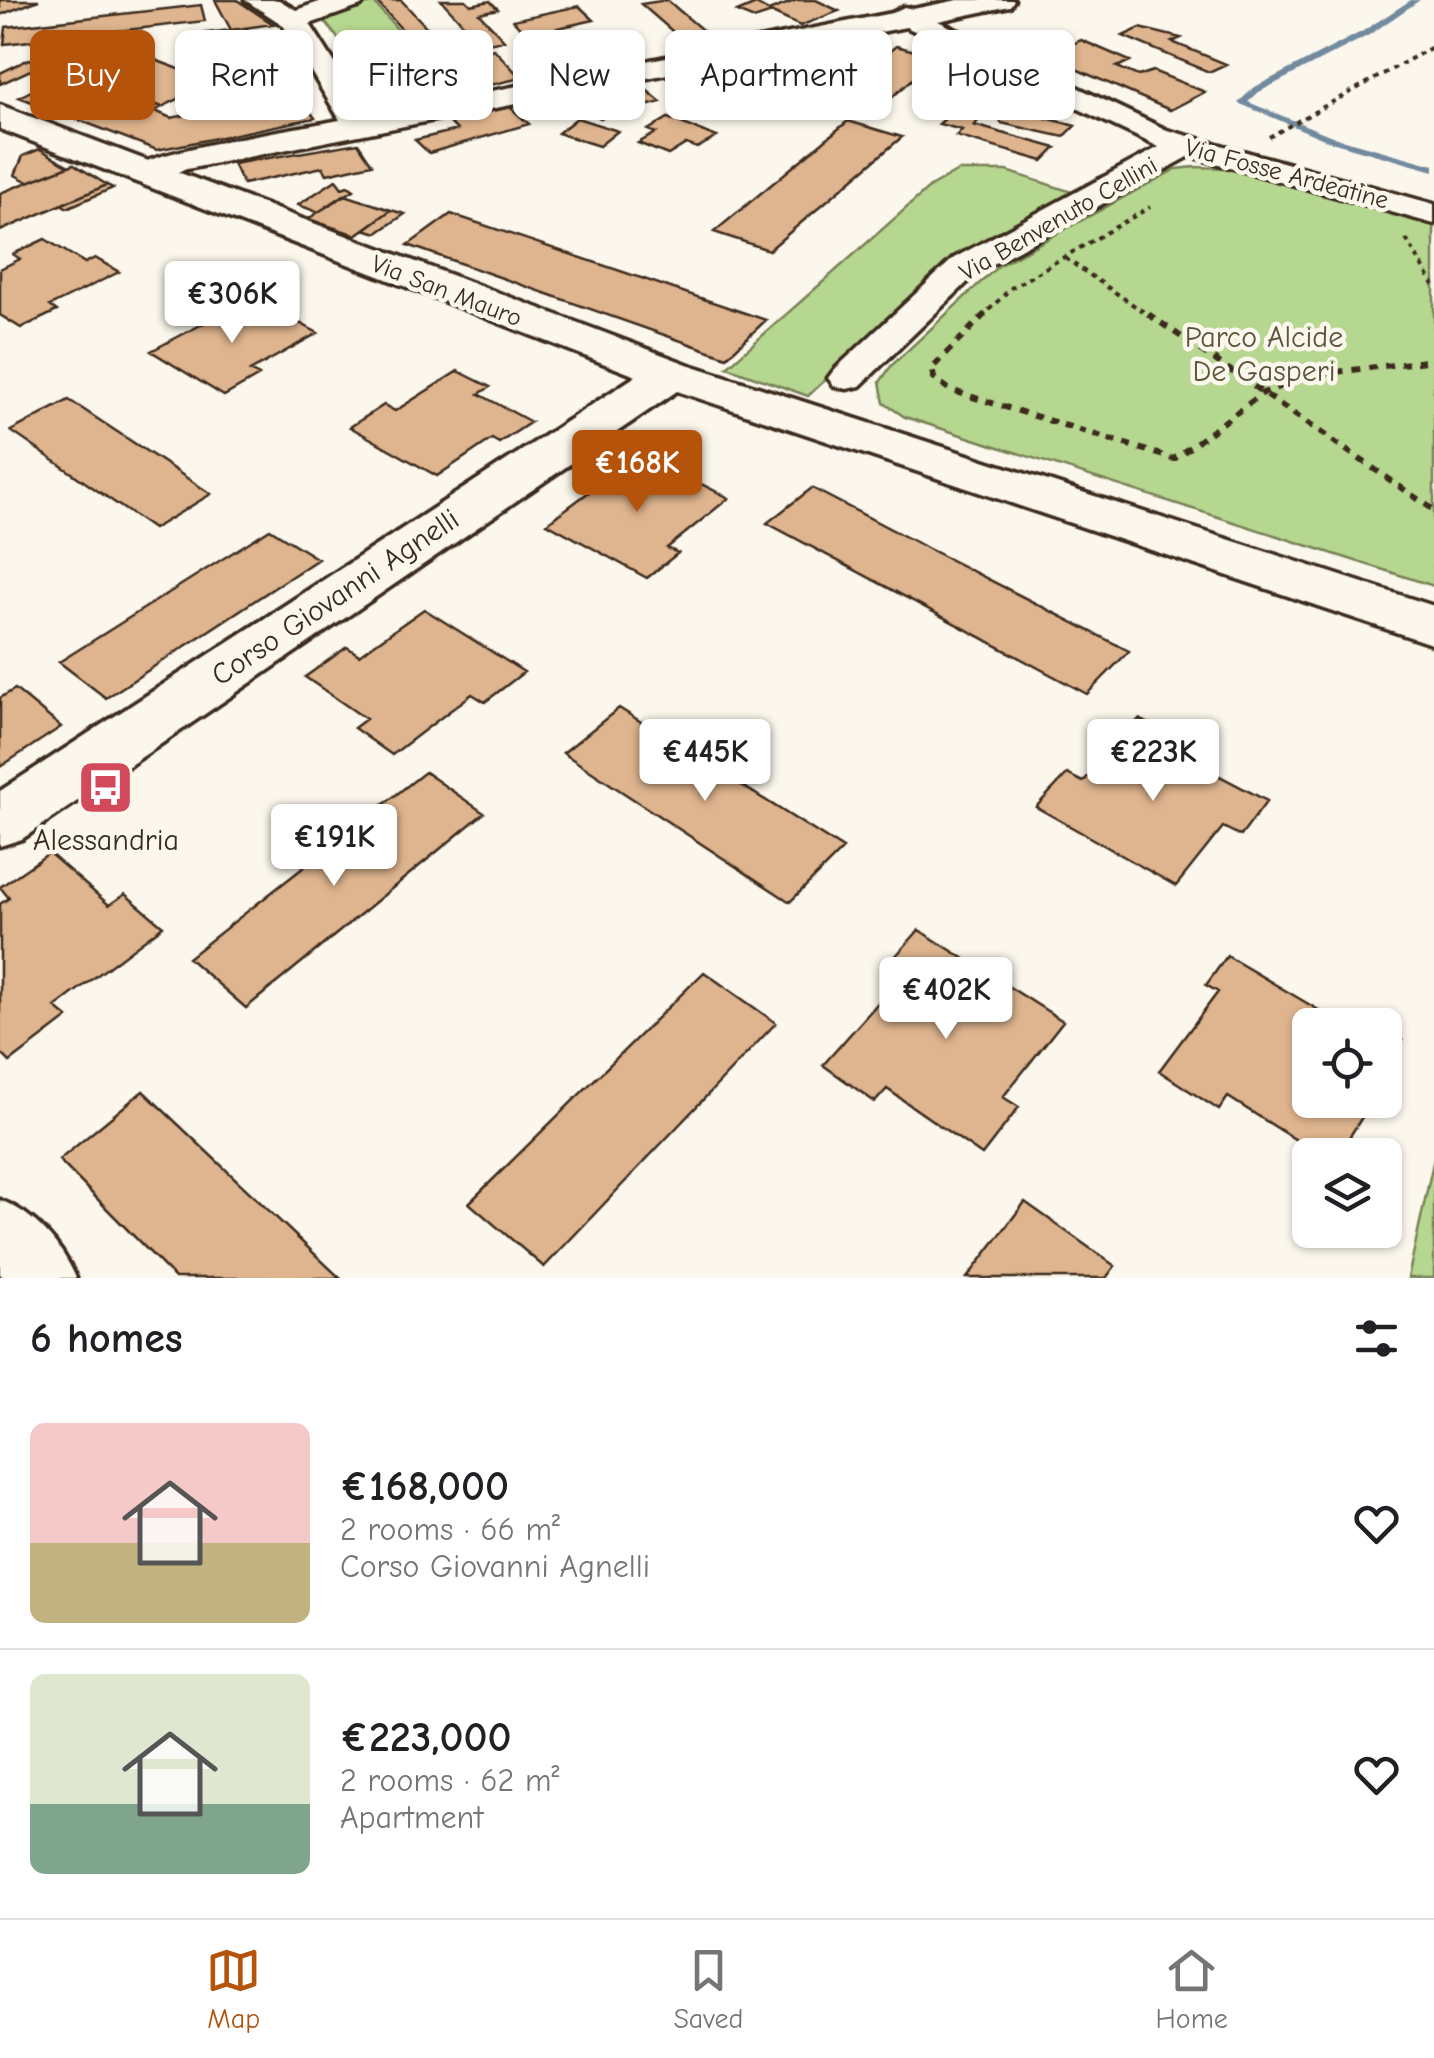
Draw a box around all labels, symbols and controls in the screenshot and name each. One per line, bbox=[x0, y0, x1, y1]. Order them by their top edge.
chip: Buy bbox=[30, 30, 155, 120]
chip: Rent bbox=[175, 30, 313, 120]
chip: Filters bbox=[333, 30, 493, 120]
chip: New bbox=[513, 30, 645, 120]
chip: Apartment bbox=[665, 30, 892, 120]
chip: House bbox=[912, 30, 1075, 120]
street label: Via Fosse Ardeatine bbox=[1182, 132, 1392, 215]
street label: Via Benvenuto Cellini bbox=[954, 150, 1162, 287]
street label: Via San Mauro bbox=[368, 249, 526, 332]
pin: €306K bbox=[162, 261, 302, 346]
text: €306K bbox=[187, 275, 277, 312]
park label: Parco Alcide De Gasperi bbox=[1185, 320, 1343, 389]
pin: €168K bbox=[567, 430, 707, 515]
text: €168K bbox=[594, 444, 680, 481]
street label: Corso Giovanni Agnelli bbox=[205, 502, 466, 693]
pin: €445K bbox=[635, 719, 775, 804]
pin: €223K bbox=[1083, 719, 1223, 804]
text: €445K bbox=[661, 733, 749, 770]
text: €223K bbox=[1109, 733, 1197, 770]
bus stop icon: Alessandria bbox=[76, 758, 136, 818]
pin: €191K bbox=[264, 804, 404, 889]
text: €191K bbox=[293, 818, 375, 855]
place label: Alessandria bbox=[33, 823, 179, 858]
pin: €402K bbox=[876, 957, 1016, 1042]
text: €402K bbox=[901, 971, 991, 1008]
map controls bbox=[1292, 1008, 1402, 1248]
button: locate bbox=[1292, 1008, 1402, 1118]
button: layers bbox=[1292, 1138, 1402, 1248]
icon: filters bbox=[1349, 1311, 1404, 1366]
text: 6 homes bbox=[30, 1314, 183, 1363]
text: €168,000 bbox=[340, 1462, 509, 1511]
icon: home bbox=[110, 1463, 230, 1583]
icon: heart bbox=[1349, 1496, 1404, 1551]
text: 2 rooms · 66 m² bbox=[340, 1511, 560, 1548]
text: Corso Giovanni Agnelli bbox=[340, 1548, 650, 1585]
text: €223,000 bbox=[340, 1713, 512, 1762]
icon: home bbox=[110, 1714, 230, 1834]
icon: heart bbox=[1349, 1747, 1404, 1802]
text: 2 rooms · 62 m² bbox=[340, 1762, 559, 1799]
text: Apartment bbox=[340, 1799, 483, 1836]
tab: Map bbox=[206, 1943, 261, 2035]
tab: Saved bbox=[673, 1943, 743, 2035]
tab: Home bbox=[1156, 1943, 1228, 2035]

